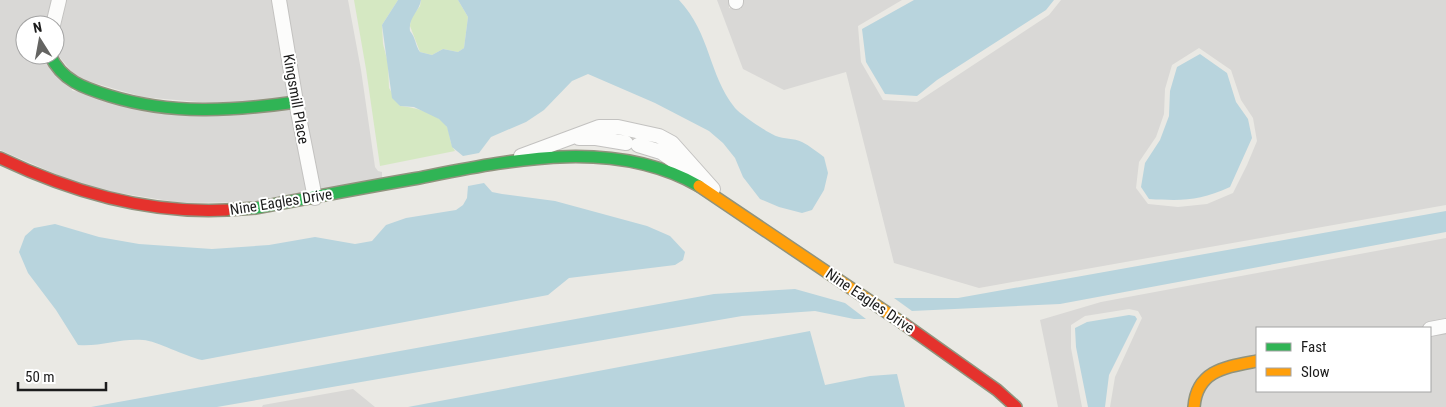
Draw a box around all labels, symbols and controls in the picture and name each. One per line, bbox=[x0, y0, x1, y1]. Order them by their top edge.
north arrow bbox=[15, 15, 65, 65]
text: N bbox=[32, 19, 43, 36]
street label: Kingsmill Place bbox=[279, 53, 313, 145]
street label: Nine Eagles Drive bbox=[229, 185, 333, 219]
street label: Nine Eagles Drive bbox=[822, 265, 918, 337]
legend bbox=[1256, 327, 1431, 392]
text: Fast bbox=[1301, 338, 1326, 356]
scale bar bbox=[18, 360, 105, 392]
text: Slow bbox=[1301, 363, 1330, 381]
text: 50 m bbox=[25, 368, 55, 386]

